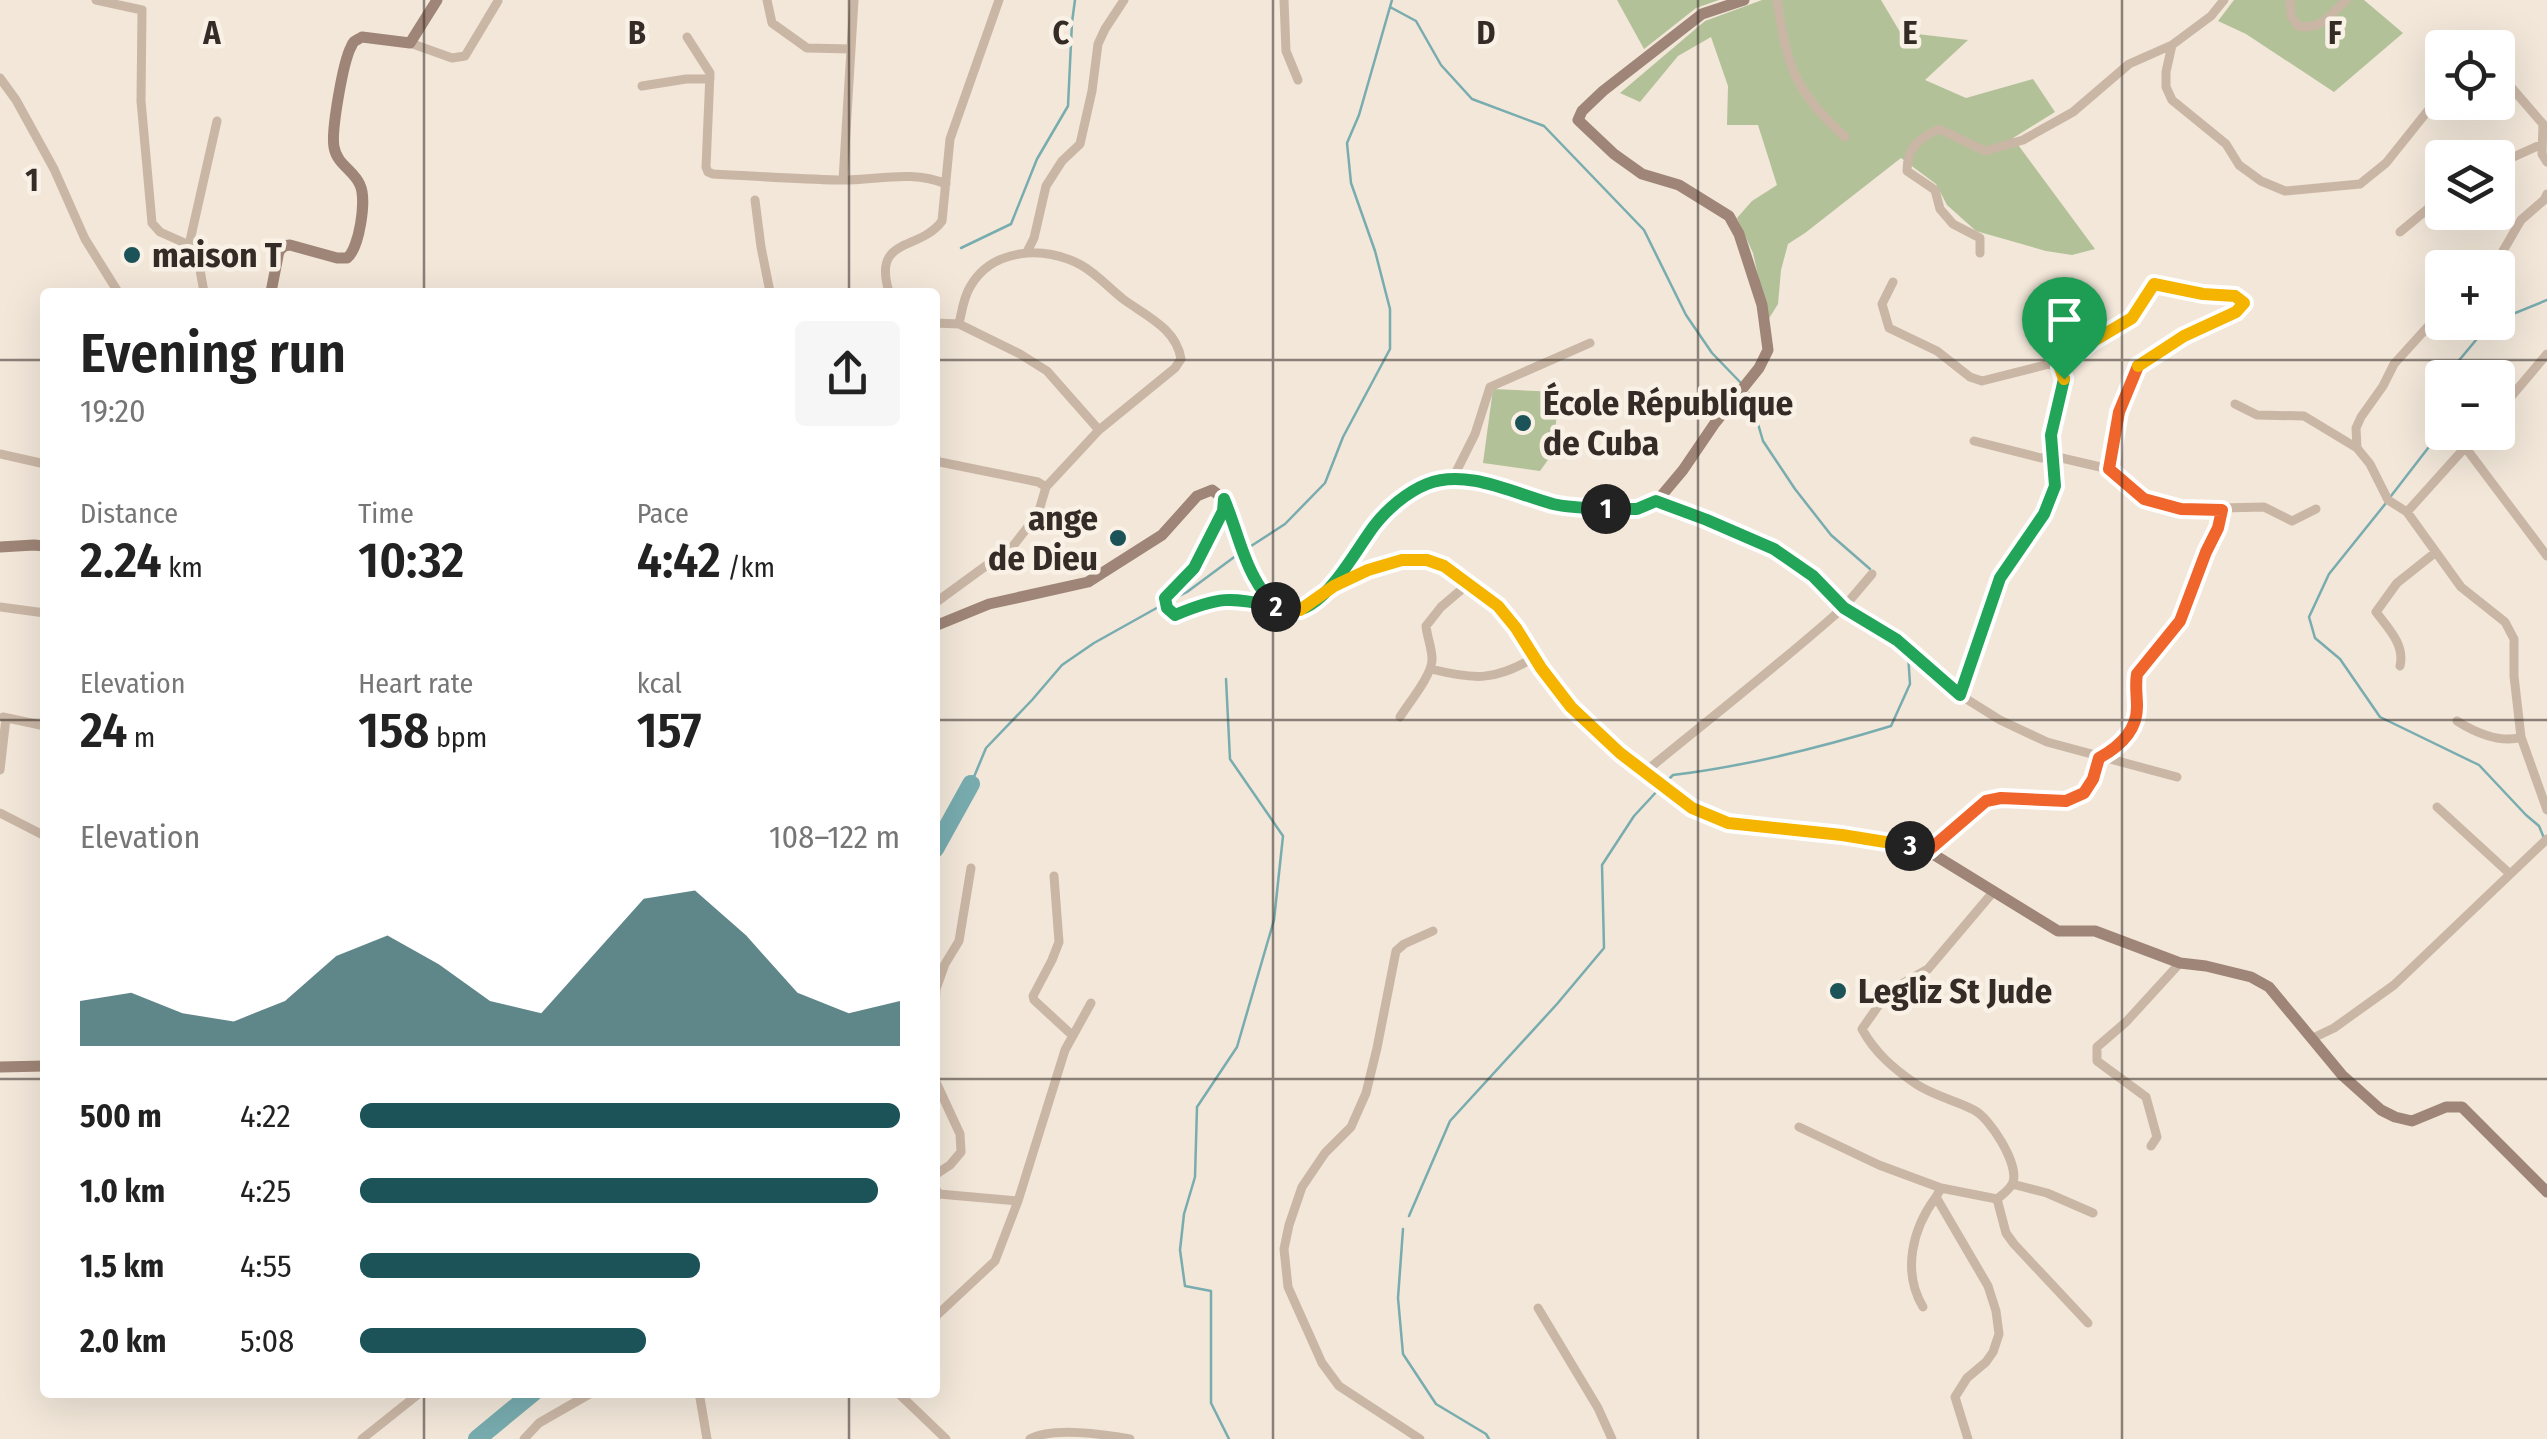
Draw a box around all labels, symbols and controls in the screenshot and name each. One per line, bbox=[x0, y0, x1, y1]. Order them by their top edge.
text: A bbox=[202, 14, 221, 52]
text: B bbox=[628, 14, 646, 52]
text: C bbox=[1053, 14, 1070, 52]
text: D bbox=[1476, 14, 1496, 52]
text: E bbox=[1902, 14, 1918, 52]
text: F bbox=[2328, 14, 2342, 52]
map controls bbox=[2425, 30, 2515, 450]
button: locate bbox=[2425, 30, 2515, 120]
button: layers bbox=[2425, 140, 2515, 230]
text: 1 bbox=[25, 161, 39, 199]
place label: maison T bbox=[152, 234, 283, 276]
marker: maison T bbox=[121, 244, 143, 266]
button: + bbox=[2425, 250, 2515, 340]
pin bbox=[2022, 277, 2107, 380]
icon: arrive bbox=[2037, 292, 2092, 347]
text: Evening run bbox=[80, 321, 346, 387]
button: share bbox=[795, 321, 900, 426]
button: − bbox=[2425, 360, 2515, 450]
place label: École République de Cuba bbox=[1543, 382, 1793, 464]
text: 19:20 bbox=[80, 392, 146, 430]
marker: École République de Cuba bbox=[1512, 412, 1534, 434]
pin: 1 bbox=[1581, 484, 1631, 534]
text: 1 bbox=[1600, 492, 1612, 525]
text: Distance bbox=[80, 497, 178, 530]
text: Time bbox=[358, 497, 414, 530]
text: Pace bbox=[637, 497, 689, 530]
place label: ange de Dieu bbox=[988, 497, 1098, 579]
marker: ange de Dieu bbox=[1107, 527, 1129, 549]
text: 2.24 bbox=[80, 530, 162, 590]
text: 10:32 bbox=[358, 530, 464, 590]
text: 4:42 bbox=[637, 530, 721, 590]
text: km bbox=[162, 551, 203, 584]
text: /km bbox=[721, 551, 775, 584]
pin: 2 bbox=[1251, 582, 1301, 632]
text: 2 bbox=[1270, 590, 1282, 623]
text: Elevation bbox=[80, 667, 185, 700]
text: Heart rate bbox=[358, 667, 473, 700]
text: kcal bbox=[637, 667, 682, 700]
text: 24 bbox=[80, 700, 127, 760]
text: 158 bbox=[358, 700, 429, 760]
text: 157 bbox=[637, 700, 701, 760]
text: m bbox=[127, 721, 155, 754]
text: bpm bbox=[429, 721, 487, 754]
text: Elevation bbox=[80, 818, 200, 856]
text: 108–122 m bbox=[769, 818, 900, 856]
pin: 3 bbox=[1885, 821, 1935, 871]
text: 3 bbox=[1903, 829, 1917, 862]
place label: Legliz St Jude bbox=[1858, 970, 2052, 1012]
marker: Legliz St Jude bbox=[1827, 980, 1849, 1002]
text: 500 m bbox=[80, 1097, 162, 1135]
text: 4:22 bbox=[240, 1097, 291, 1135]
text: 1.0 km bbox=[80, 1172, 165, 1210]
text: 4:25 bbox=[240, 1172, 291, 1210]
text: 1.5 km bbox=[80, 1247, 164, 1285]
text: 4:55 bbox=[240, 1247, 292, 1285]
text: 2.0 km bbox=[80, 1322, 167, 1360]
text: 5:08 bbox=[240, 1322, 294, 1360]

